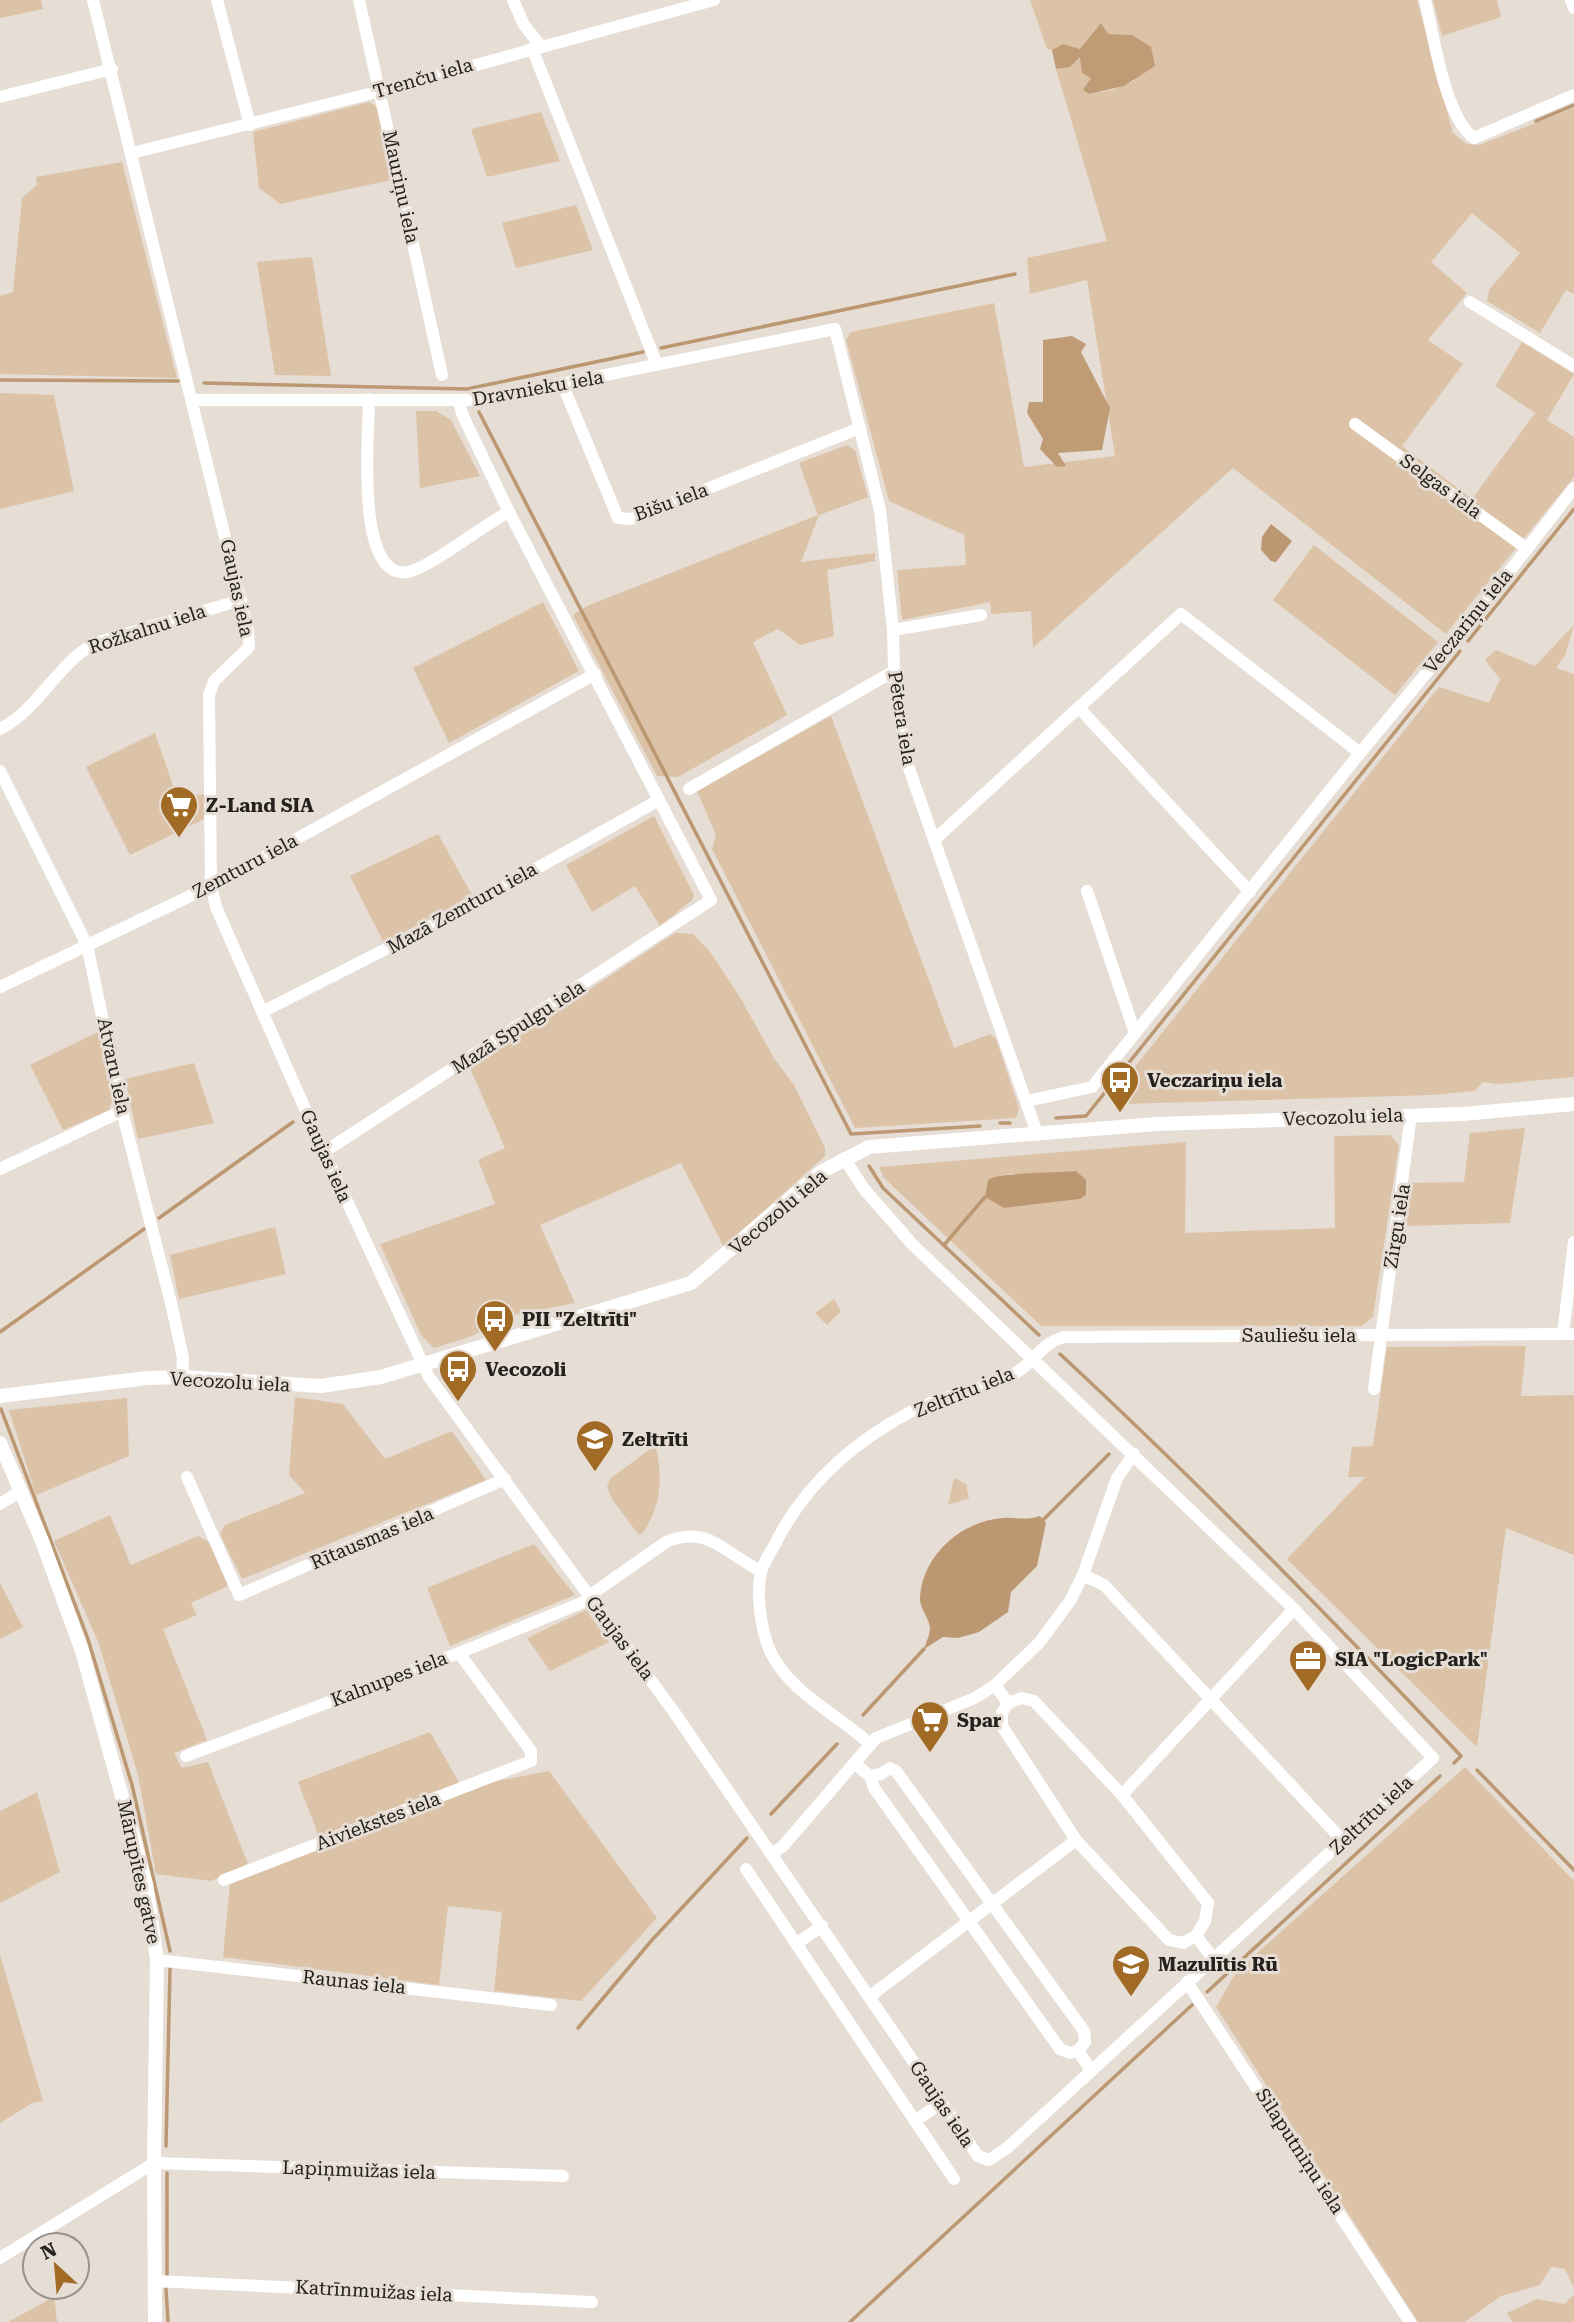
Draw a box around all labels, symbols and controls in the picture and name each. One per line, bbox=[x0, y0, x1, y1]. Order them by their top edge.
street label: Trenču iela bbox=[371, 53, 476, 103]
street label: Mauriņu iela bbox=[376, 128, 424, 247]
street label: Dravnieku iela bbox=[471, 365, 606, 411]
street label: Selgas iela bbox=[1396, 449, 1487, 524]
street label: Bišu iela bbox=[631, 478, 712, 526]
street label: Gaujas iela bbox=[215, 537, 259, 640]
street label: Veczariņu iela bbox=[1419, 564, 1519, 679]
street label: Rožkalnu iela bbox=[85, 599, 209, 659]
street label: Pētera iela bbox=[883, 669, 921, 767]
supermarket icon: Z-Land SIA bbox=[158, 784, 200, 839]
place label: Z-Land SIA bbox=[206, 794, 314, 817]
street label: Zemturu iela bbox=[189, 828, 302, 903]
street label: Mazā Zemturu iela bbox=[383, 857, 542, 959]
street label: Mazā Spulgu iela bbox=[447, 975, 589, 1079]
street label: Atvaru iela bbox=[93, 1016, 136, 1117]
bus stop icon: Veczariņu iela bbox=[1099, 1059, 1141, 1114]
place label: Veczariņu iela bbox=[1147, 1069, 1282, 1094]
street label: Vecozolu iela bbox=[1282, 1103, 1404, 1131]
street label: Gaujas iela bbox=[295, 1106, 357, 1207]
street label: Vecozolu iela bbox=[724, 1164, 832, 1260]
street label: Zirgu iela bbox=[1379, 1181, 1415, 1270]
bus stop icon: PII "Zeltrīti" bbox=[474, 1298, 516, 1353]
place label: PII "Zeltrīti" bbox=[522, 1308, 637, 1331]
street label: Sauliešu iela bbox=[1242, 1324, 1357, 1347]
bus stop icon: Vecozoli bbox=[437, 1348, 479, 1403]
place label: Vecozoli bbox=[485, 1358, 566, 1381]
street label: Zeltrītu iela bbox=[911, 1361, 1018, 1422]
street label: Vecozolu iela bbox=[169, 1367, 292, 1397]
school or university icon: Zeltrīti bbox=[574, 1418, 616, 1473]
place label: Zeltrīti bbox=[622, 1428, 688, 1451]
street label: Rītausmas iela bbox=[307, 1501, 438, 1574]
street label: Gaujas iela bbox=[581, 1591, 659, 1685]
office icon: SIA "LogicPark" bbox=[1287, 1638, 1329, 1693]
street label: Kalnupes iela bbox=[328, 1646, 451, 1712]
place label: SIA "LogicPark" bbox=[1335, 1648, 1488, 1671]
supermarket icon: Spar bbox=[909, 1699, 951, 1754]
place label: Spar bbox=[957, 1709, 1002, 1732]
street label: Zeltrītu iela bbox=[1325, 1770, 1418, 1859]
street label: Aiviekstes iela bbox=[313, 1787, 444, 1855]
street label: Mārupītes gatve bbox=[113, 1798, 165, 1946]
school or university icon: Mazulītis Rū bbox=[1110, 1943, 1152, 1998]
place label: Mazulītis Rū bbox=[1158, 1953, 1278, 1976]
street label: Raunas iela bbox=[301, 1965, 408, 1999]
street label: Gaujas iela bbox=[905, 2056, 980, 2152]
street label: Silaputniņu iela bbox=[1249, 2084, 1349, 2220]
street label: Lapiņmuižas iela bbox=[282, 2156, 437, 2186]
north arrow bbox=[21, 2231, 91, 2301]
text: N bbox=[37, 2237, 61, 2265]
street label: Katrīnmuižas iela bbox=[295, 2275, 454, 2307]

